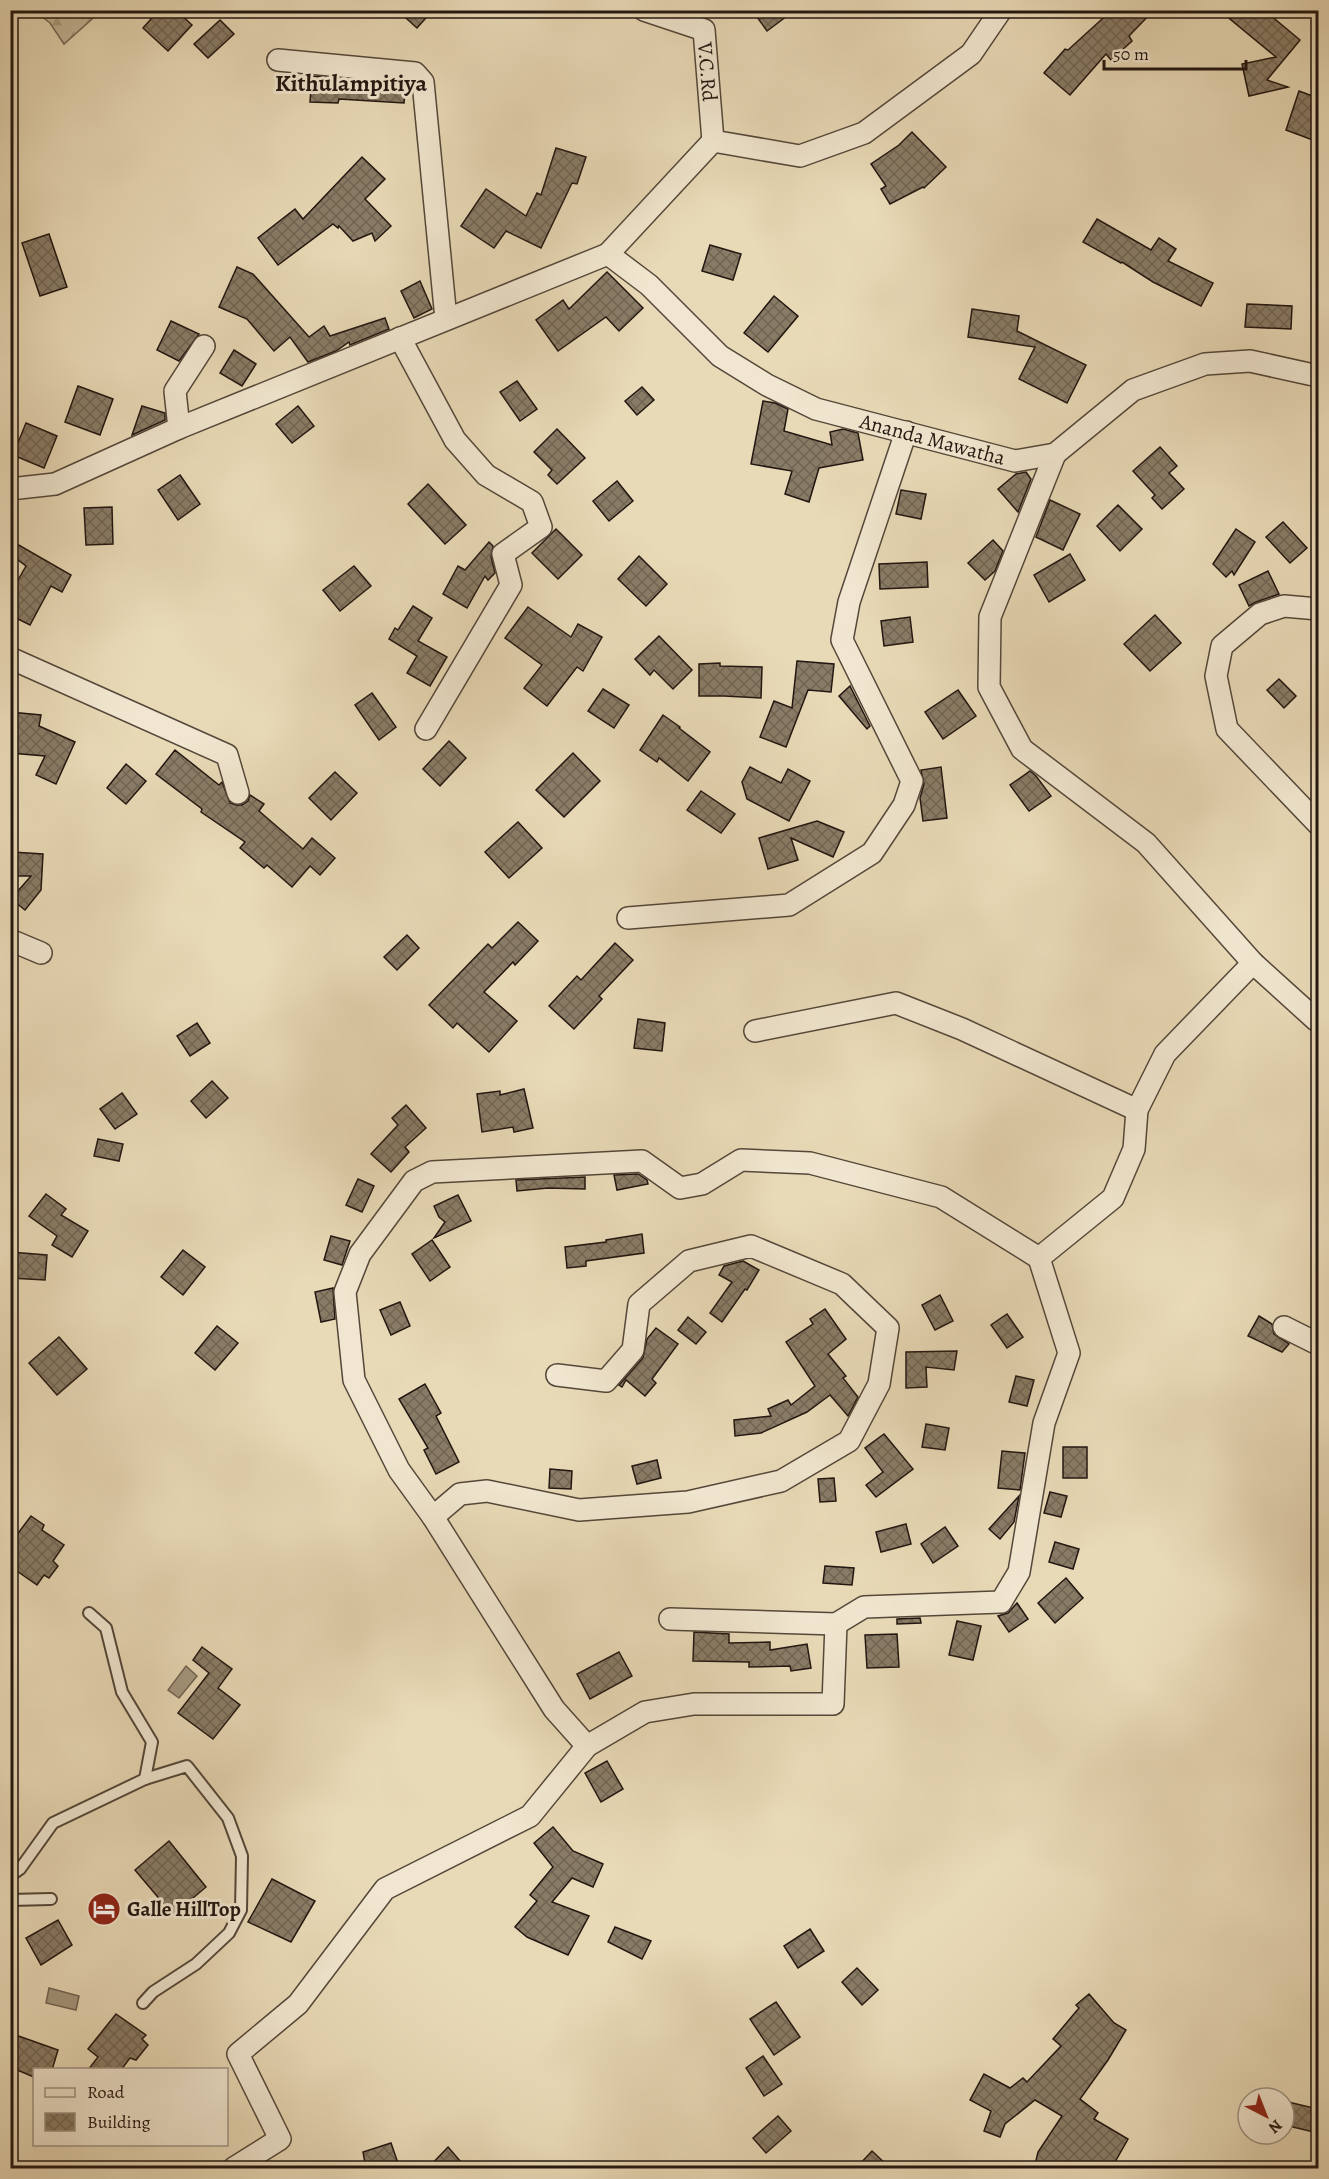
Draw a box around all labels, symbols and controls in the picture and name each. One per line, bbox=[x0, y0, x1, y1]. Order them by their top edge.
scale bar bbox=[1104, 33, 1246, 71]
street label: V.C.Rd bbox=[691, 40, 724, 103]
text: 50 m bbox=[1113, 42, 1149, 66]
district label: Kithulampitiya bbox=[275, 67, 427, 99]
street label: Ananda Mawatha bbox=[856, 407, 1008, 472]
hotel icon: Galle HillTop bbox=[86, 1891, 122, 1927]
place label: Galle HillTop bbox=[127, 1895, 241, 1923]
legend bbox=[33, 2068, 228, 2146]
text: Road bbox=[87, 2080, 125, 2104]
north arrow bbox=[1236, 2086, 1296, 2146]
text: Building bbox=[87, 2110, 151, 2134]
text: N bbox=[1263, 2114, 1287, 2139]

